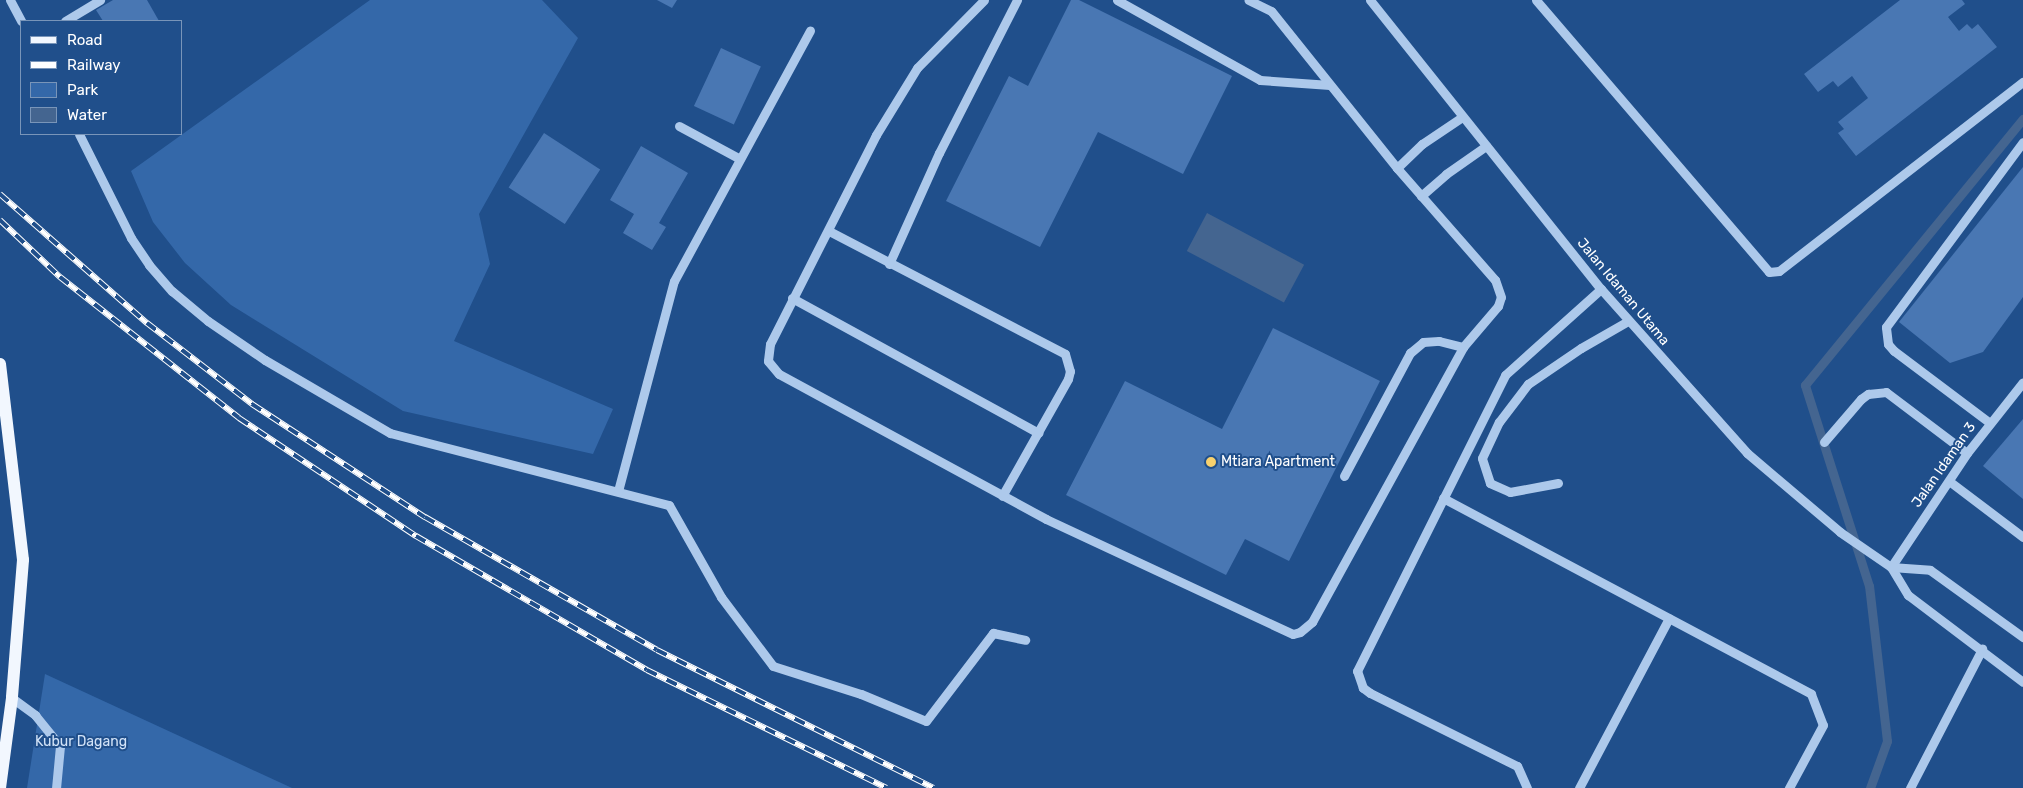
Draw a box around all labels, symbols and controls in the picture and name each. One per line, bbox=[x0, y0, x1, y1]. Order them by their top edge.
legend bbox=[20, 20, 182, 135]
text: Road bbox=[67, 31, 103, 49]
text: Railway bbox=[67, 56, 121, 74]
text: Park bbox=[67, 81, 98, 99]
text: Water bbox=[67, 106, 107, 124]
street label: Jalan Idaman Utama bbox=[1573, 235, 1673, 349]
street label: Jalan Idaman 3 bbox=[1908, 419, 1980, 511]
place label: Mtiara Apartment bbox=[1221, 454, 1335, 470]
marker: Mtiara Apartment bbox=[1205, 456, 1217, 468]
park label: Kubur Dagang bbox=[35, 734, 127, 750]

